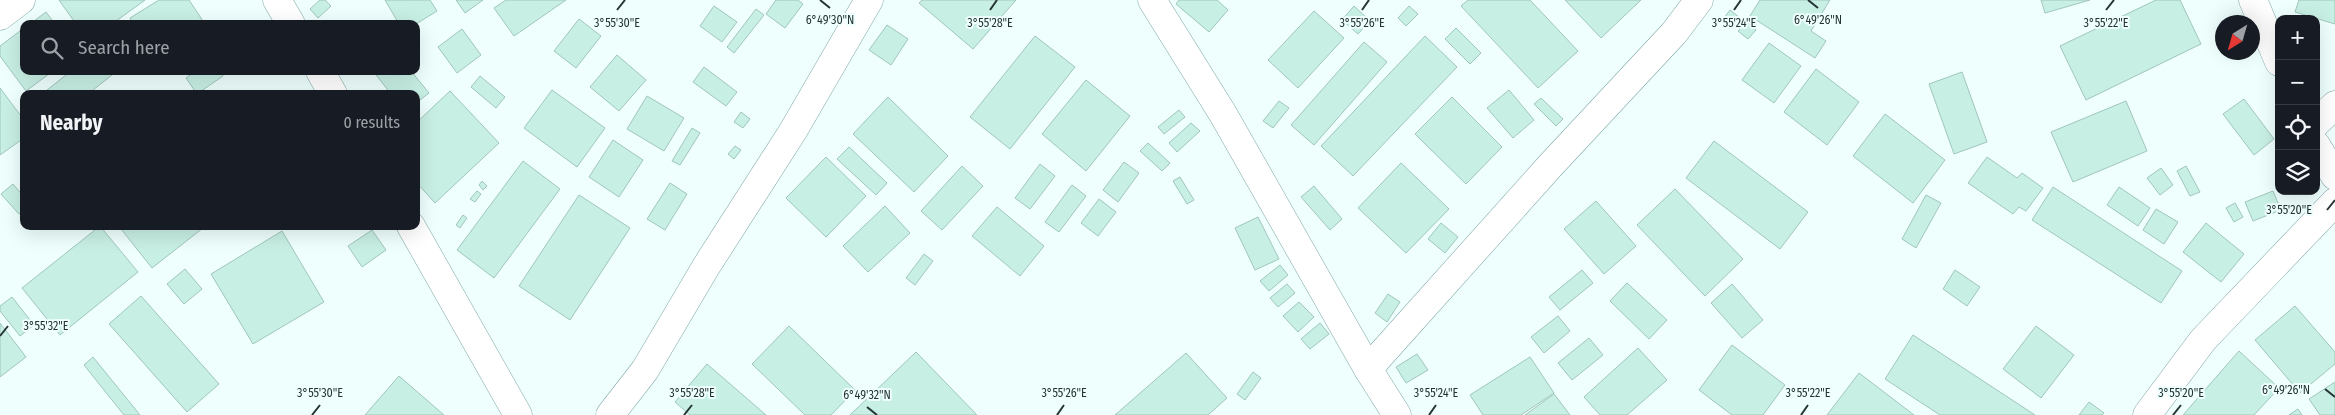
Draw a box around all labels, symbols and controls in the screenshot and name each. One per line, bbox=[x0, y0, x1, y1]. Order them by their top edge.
text: 6°49'30"N bbox=[806, 13, 854, 27]
text: 6°49'26"N bbox=[1794, 13, 1842, 27]
north arrow bbox=[2215, 15, 2260, 60]
map controls bbox=[2275, 15, 2320, 195]
button: + bbox=[2275, 15, 2320, 60]
text: 3°55'30"E bbox=[594, 16, 640, 30]
text: 3°55'28"E bbox=[967, 16, 1013, 30]
text: 3°55'26"E bbox=[1339, 16, 1385, 30]
text: 3°55'24"E bbox=[1712, 16, 1757, 30]
text: 3°55'22"E bbox=[2084, 16, 2129, 30]
search box bbox=[20, 20, 420, 75]
icon: search bbox=[38, 34, 66, 62]
text: Search here bbox=[78, 36, 170, 59]
button: − bbox=[2275, 60, 2320, 105]
button: locate bbox=[2275, 105, 2320, 150]
text: Nearby bbox=[40, 110, 102, 136]
text: 0 results bbox=[343, 113, 400, 132]
button: layers bbox=[2275, 150, 2320, 195]
text: 3°55'20"E bbox=[2266, 203, 2312, 217]
text: 3°55'32"E bbox=[24, 319, 69, 333]
text: 6°49'26"N bbox=[2262, 383, 2310, 397]
text: 3°55'30"E bbox=[297, 386, 343, 400]
text: 3°55'28"E bbox=[669, 386, 715, 400]
text: 3°55'26"E bbox=[1041, 386, 1087, 400]
text: 3°55'24"E bbox=[1414, 386, 1459, 400]
text: 3°55'22"E bbox=[1786, 386, 1831, 400]
text: 3°55'20"E bbox=[2158, 386, 2204, 400]
text: 6°49'32"N bbox=[843, 388, 891, 402]

